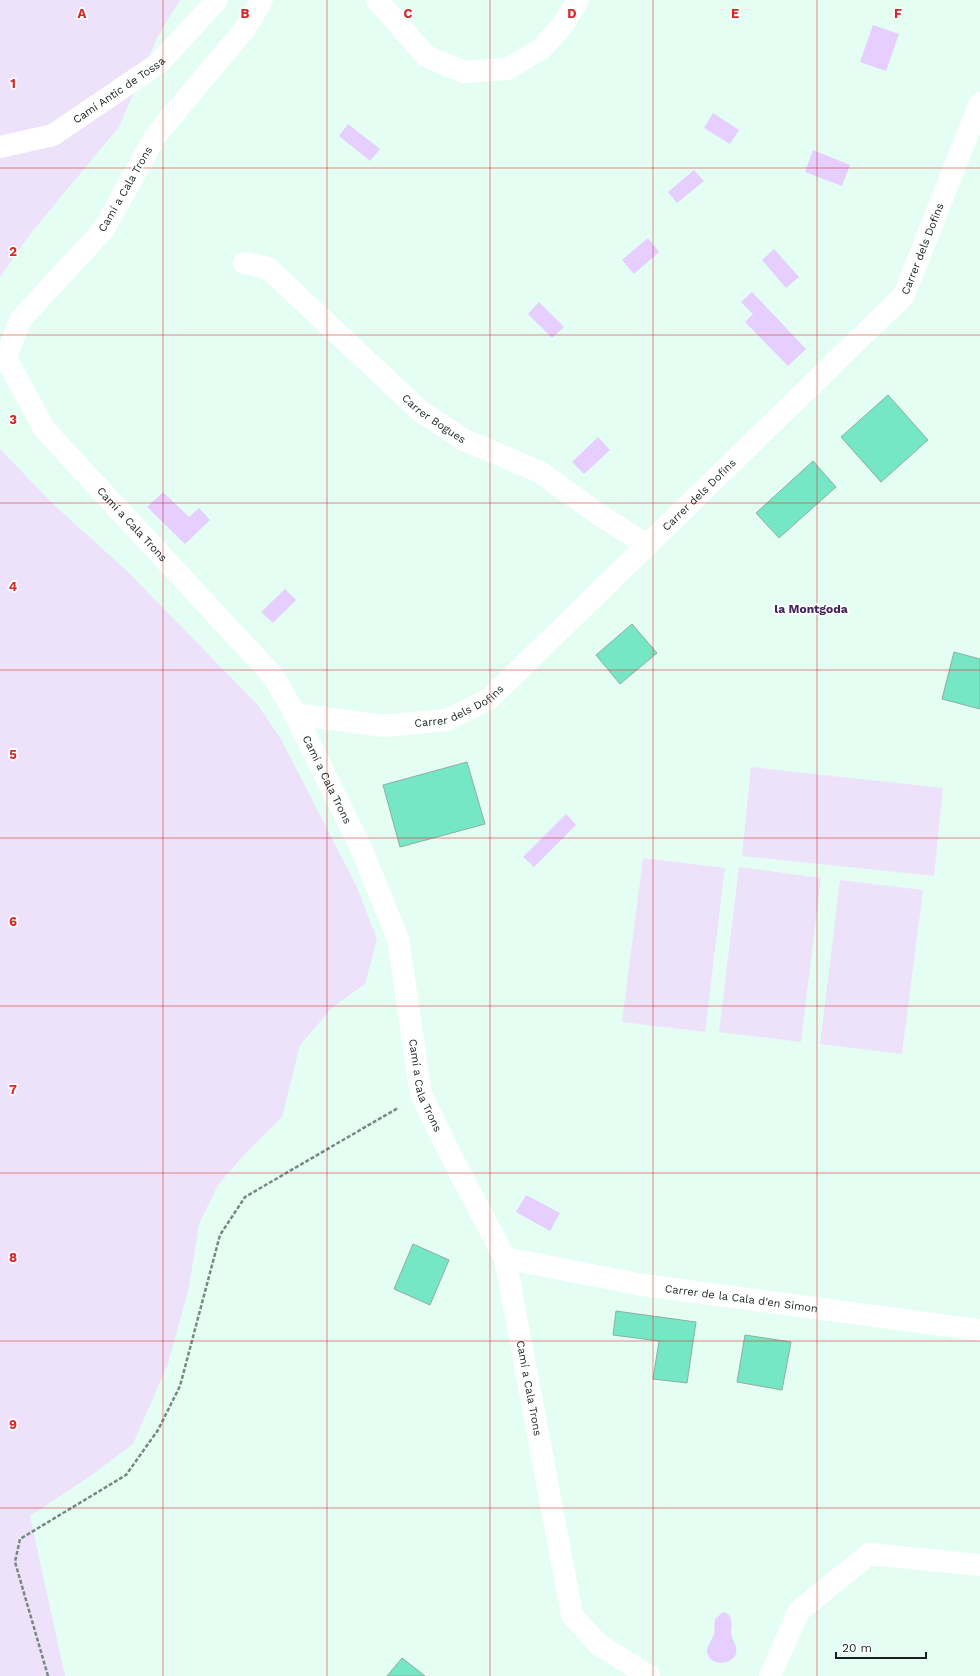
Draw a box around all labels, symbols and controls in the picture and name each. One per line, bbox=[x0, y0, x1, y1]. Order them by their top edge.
text: A bbox=[78, 6, 87, 21]
text: B bbox=[241, 6, 250, 21]
text: C bbox=[404, 6, 413, 21]
text: D bbox=[567, 6, 577, 21]
text: E bbox=[731, 6, 739, 21]
text: F bbox=[894, 6, 902, 21]
street label: Camí Antic de Tossa bbox=[71, 55, 168, 127]
text: 1 bbox=[10, 76, 16, 91]
street label: Camí a Cala Trons bbox=[96, 144, 155, 234]
street label: Carrer dels Dofins bbox=[899, 201, 947, 297]
text: 2 bbox=[9, 244, 17, 259]
street label: Carrer Bogues bbox=[399, 392, 468, 446]
text: 3 bbox=[9, 412, 17, 427]
street label: Carrer dels Dofins bbox=[660, 456, 739, 534]
street label: Camí a Cala Trons bbox=[94, 485, 170, 565]
text: 4 bbox=[9, 579, 18, 594]
district label: la Montgoda bbox=[774, 602, 848, 616]
street label: Carrer dels Dofins bbox=[414, 682, 507, 730]
street label: Camí a Cala Trons bbox=[300, 733, 354, 826]
text: 5 bbox=[9, 747, 17, 762]
text: 6 bbox=[9, 914, 17, 929]
street label: Camí a Cala Trons bbox=[406, 1038, 444, 1134]
text: 7 bbox=[9, 1082, 17, 1097]
text: 8 bbox=[9, 1250, 17, 1265]
street label: Carrer de la Cala d'en Simon bbox=[664, 1282, 819, 1315]
street label: Camí a Cala Trons bbox=[514, 1339, 544, 1437]
text: 9 bbox=[9, 1417, 17, 1432]
scale bar bbox=[836, 1634, 926, 1660]
text: 20 m bbox=[842, 1641, 872, 1655]

